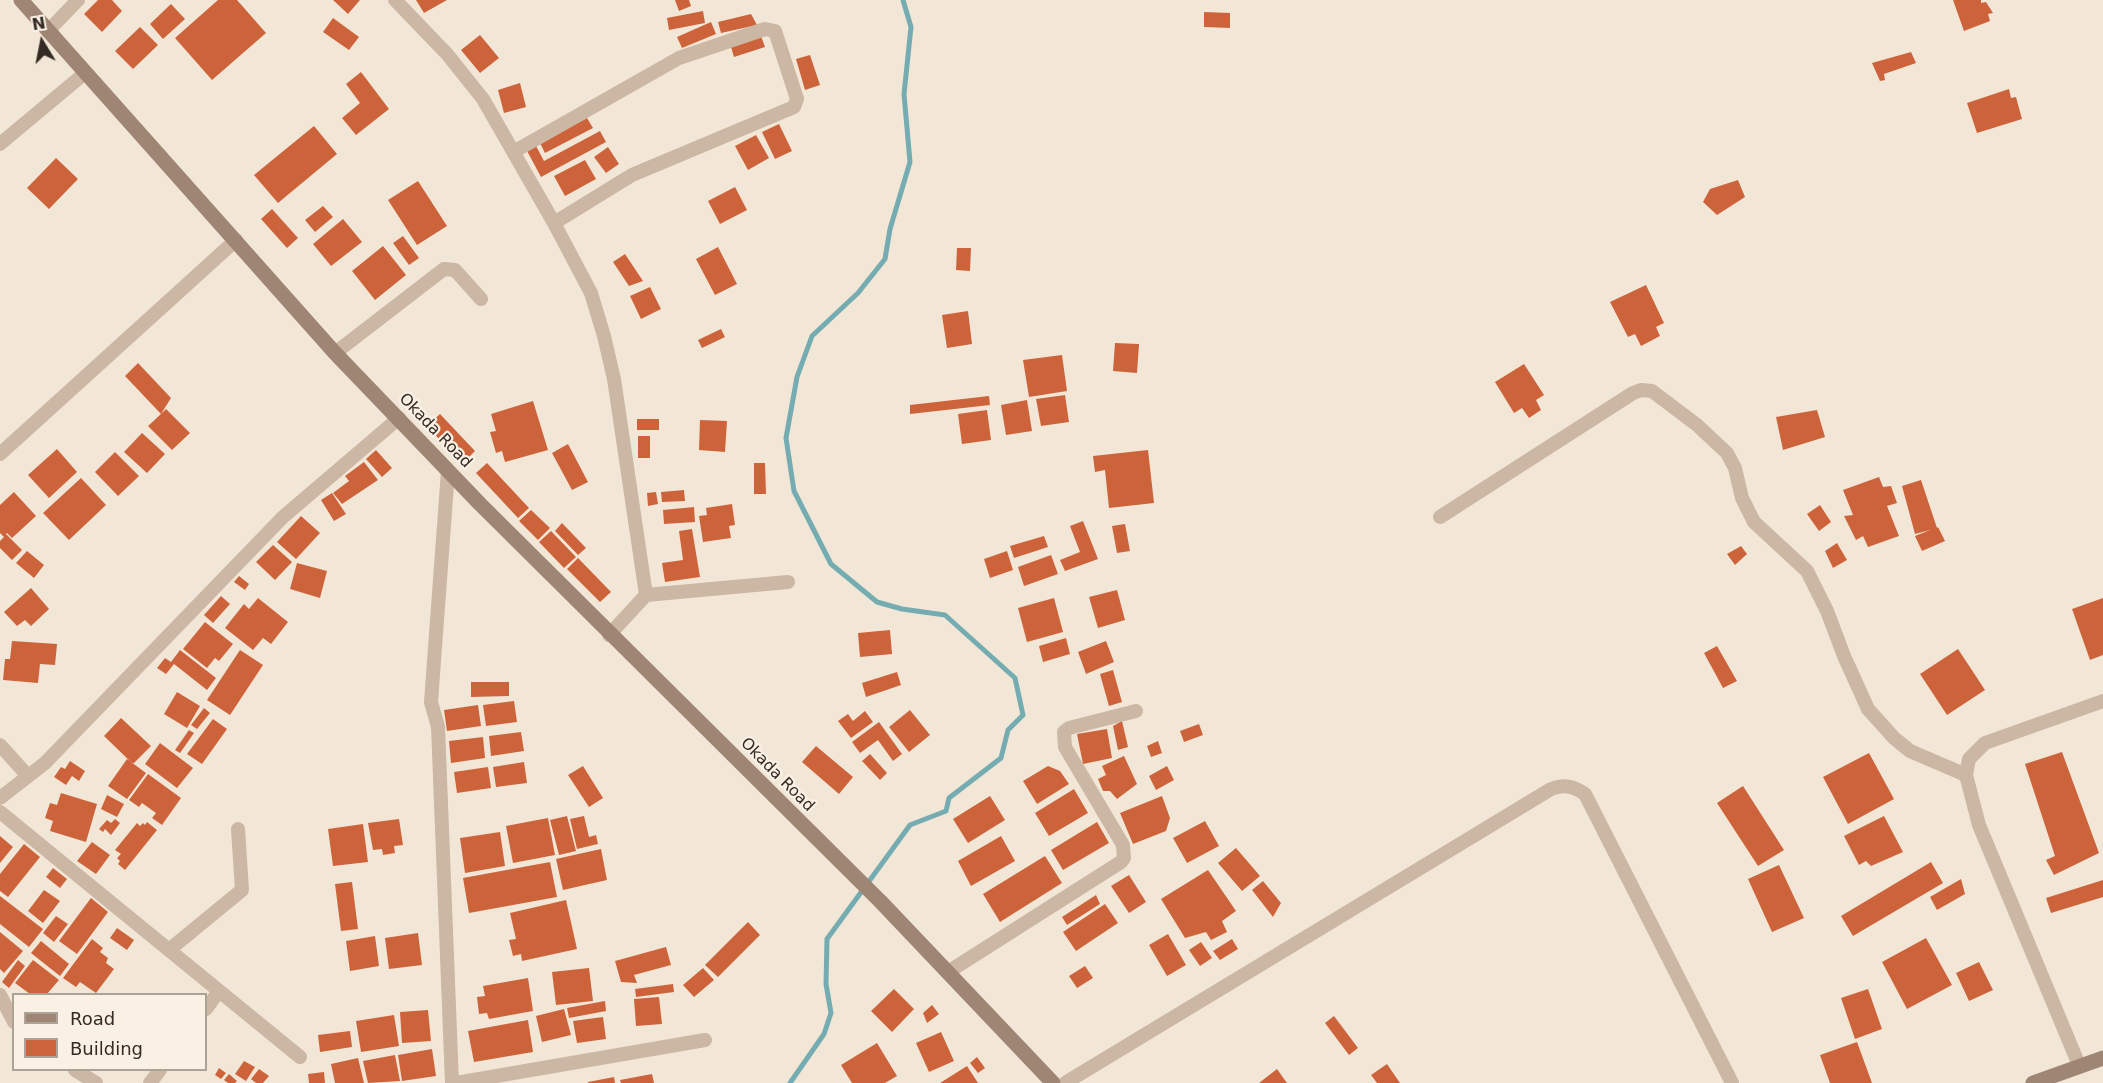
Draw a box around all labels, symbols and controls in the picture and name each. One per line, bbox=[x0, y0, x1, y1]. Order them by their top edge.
north arrow bbox=[12, 12, 72, 72]
text: N bbox=[31, 13, 47, 34]
street label: Okada Road bbox=[395, 390, 475, 472]
street label: Okada Road bbox=[736, 734, 818, 816]
legend bbox=[12, 993, 207, 1071]
text: Road bbox=[70, 1008, 115, 1029]
text: Building bbox=[70, 1038, 143, 1059]

